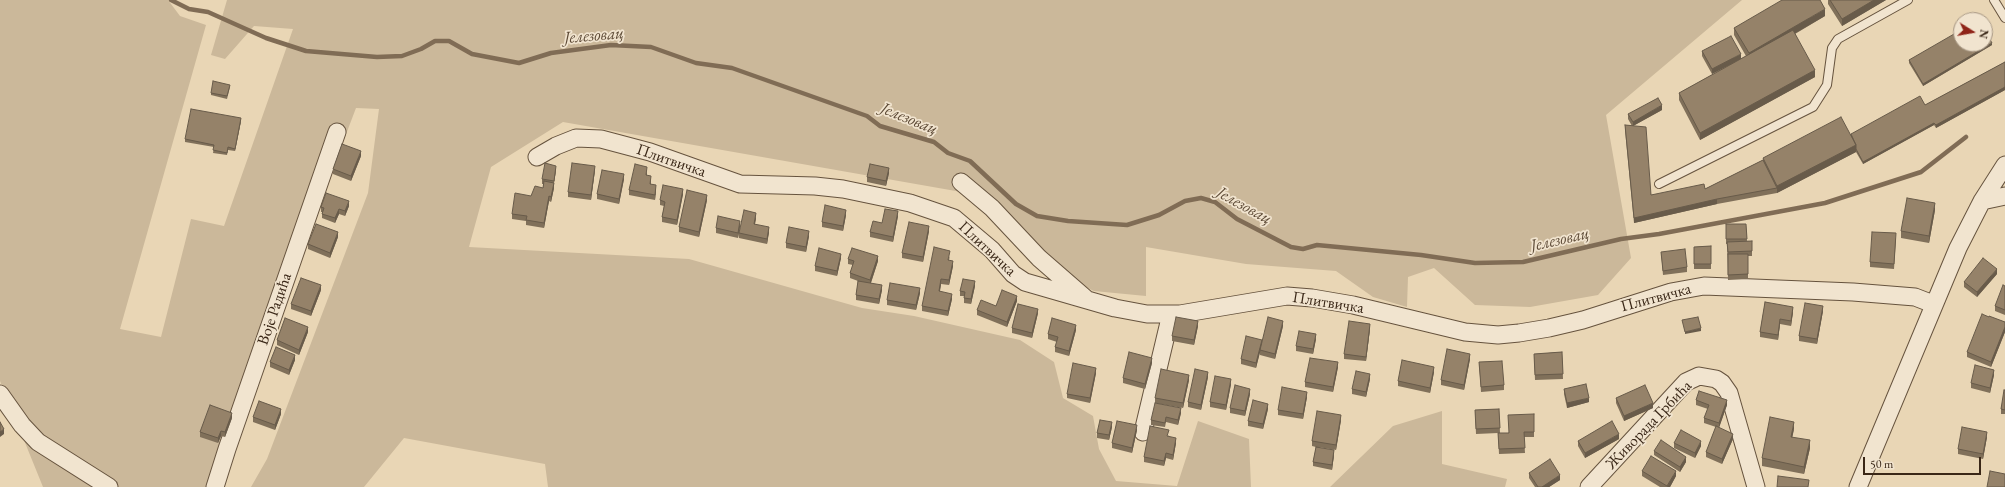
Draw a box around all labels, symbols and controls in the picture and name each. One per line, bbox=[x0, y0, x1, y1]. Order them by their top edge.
north arrow bbox=[1953, 12, 1993, 52]
water label: Јелезовац bbox=[563, 23, 625, 49]
text: N bbox=[1976, 28, 1992, 40]
water label: Јелезовац bbox=[878, 98, 940, 140]
street label: Плитвичка bbox=[634, 140, 708, 182]
water label: Јелезовац bbox=[1213, 183, 1275, 229]
street label: Плитвичка bbox=[954, 217, 1020, 281]
water label: Јелезовац bbox=[1529, 223, 1591, 257]
street label: Воје Радића bbox=[254, 270, 296, 348]
street label: Плитвичка bbox=[1619, 279, 1693, 317]
street label: Плитвичка bbox=[1291, 288, 1365, 318]
street label: Живорада Грбића bbox=[1602, 377, 1696, 473]
scale bar bbox=[1865, 449, 1983, 475]
text: 50 m bbox=[1870, 456, 1893, 472]

